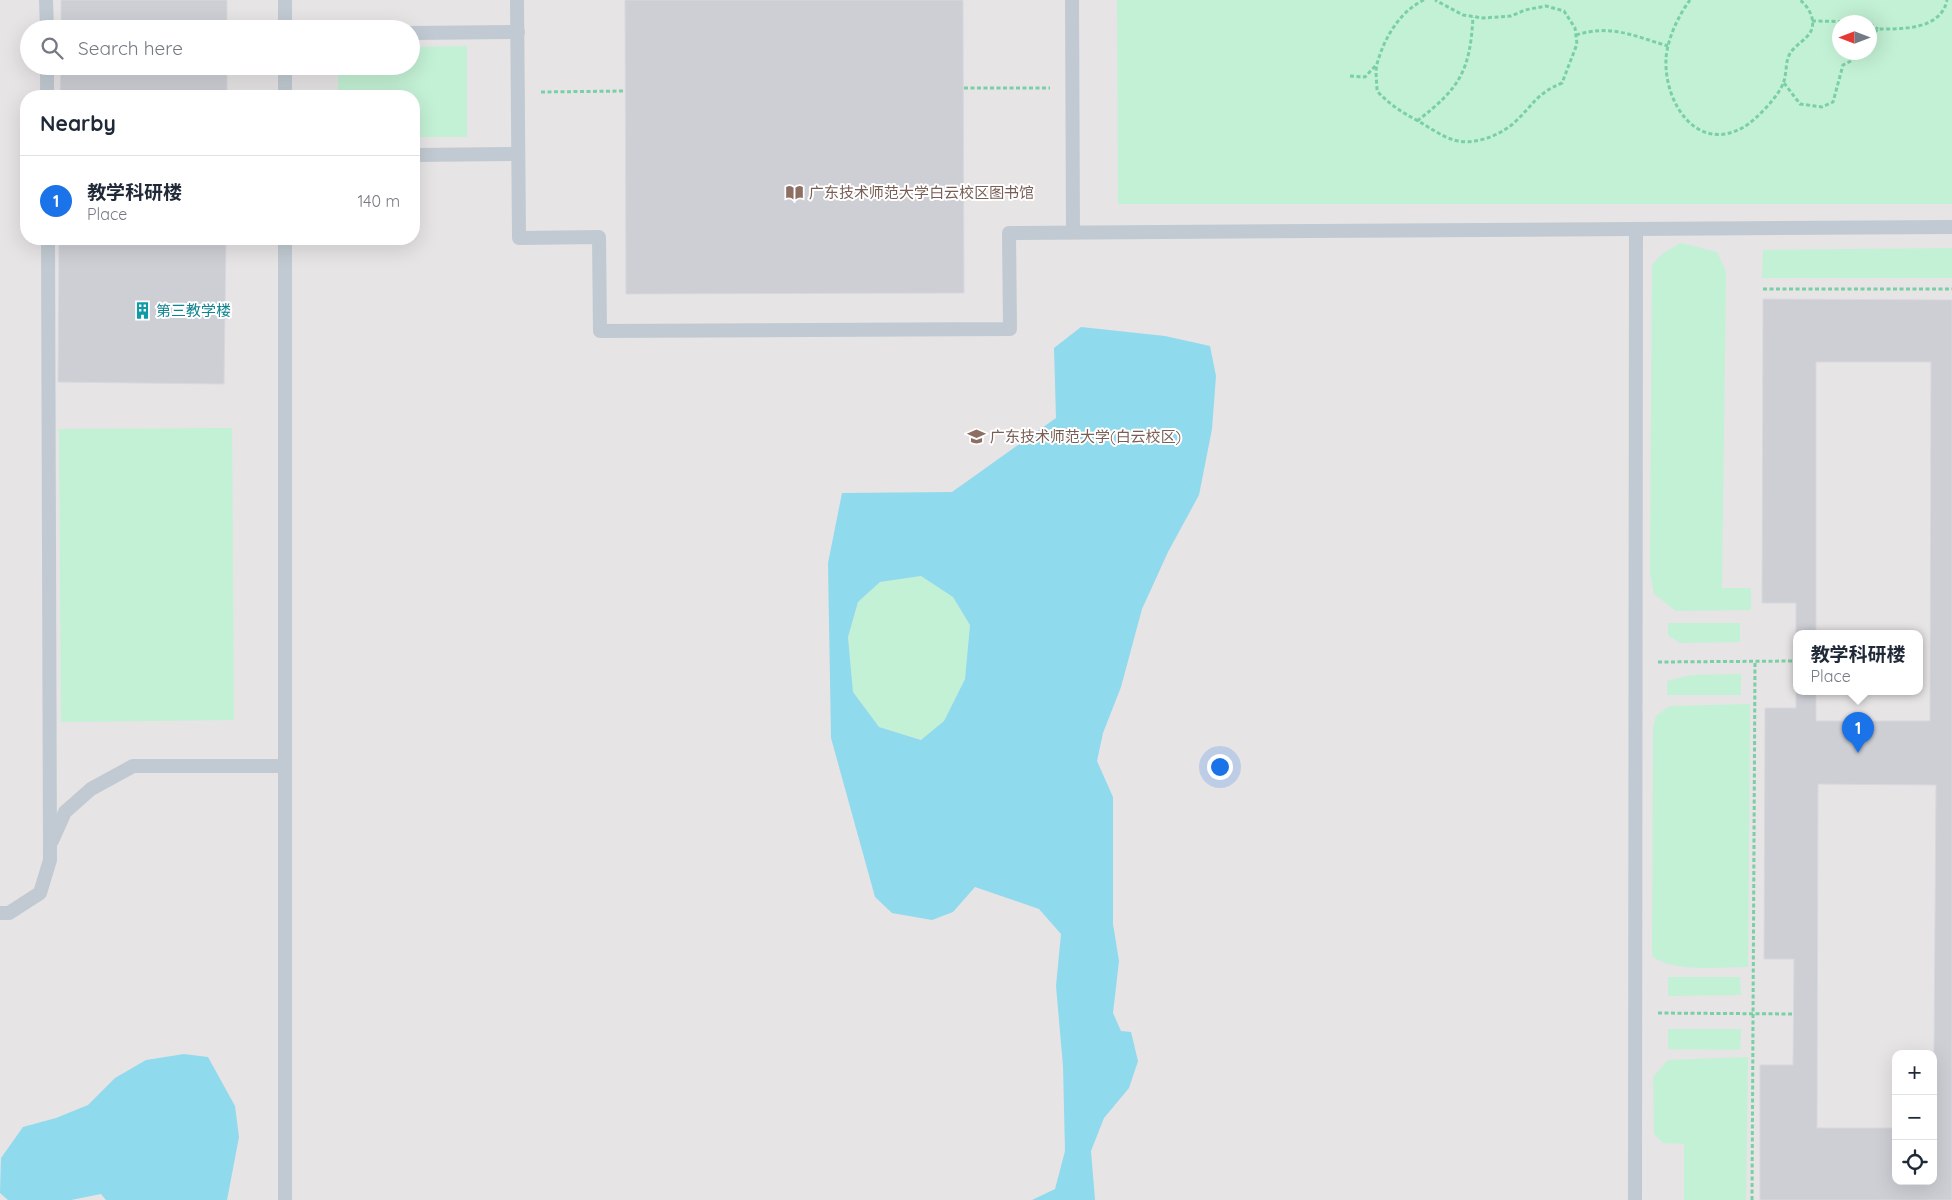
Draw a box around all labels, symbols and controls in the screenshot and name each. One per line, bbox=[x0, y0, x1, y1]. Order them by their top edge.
north arrow bbox=[1832, 15, 1877, 60]
search box bbox=[20, 20, 420, 75]
icon: search bbox=[38, 34, 66, 62]
text: Search here bbox=[78, 36, 183, 60]
text: Nearby bbox=[40, 110, 116, 136]
text: 教学科研楼 bbox=[87, 180, 182, 204]
library icon: 广东技术师范大学白云校区图书馆 bbox=[785, 182, 805, 202]
place label: 广东技术师范大学白云校区图书馆 bbox=[809, 183, 1034, 202]
text: 1 bbox=[53, 191, 59, 211]
text: 140 m bbox=[357, 191, 400, 211]
text: Place bbox=[87, 204, 127, 224]
building icon: 第三教学楼 bbox=[132, 300, 152, 320]
place label: 第三教学楼 bbox=[156, 301, 231, 320]
school or university icon: 广东技术师范大学(白云校区) bbox=[966, 426, 986, 446]
place label: 广东技术师范大学(白云校区) bbox=[990, 427, 1181, 446]
popup bbox=[1793, 630, 1923, 695]
text: 教学科研楼 bbox=[1810, 642, 1906, 666]
text: Place bbox=[1810, 666, 1851, 686]
pin: 1 bbox=[1842, 712, 1874, 753]
your location bbox=[1207, 754, 1233, 780]
map controls bbox=[1892, 1050, 1937, 1185]
button: + bbox=[1892, 1050, 1937, 1095]
button: − bbox=[1892, 1095, 1937, 1140]
button: locate bbox=[1892, 1140, 1937, 1185]

